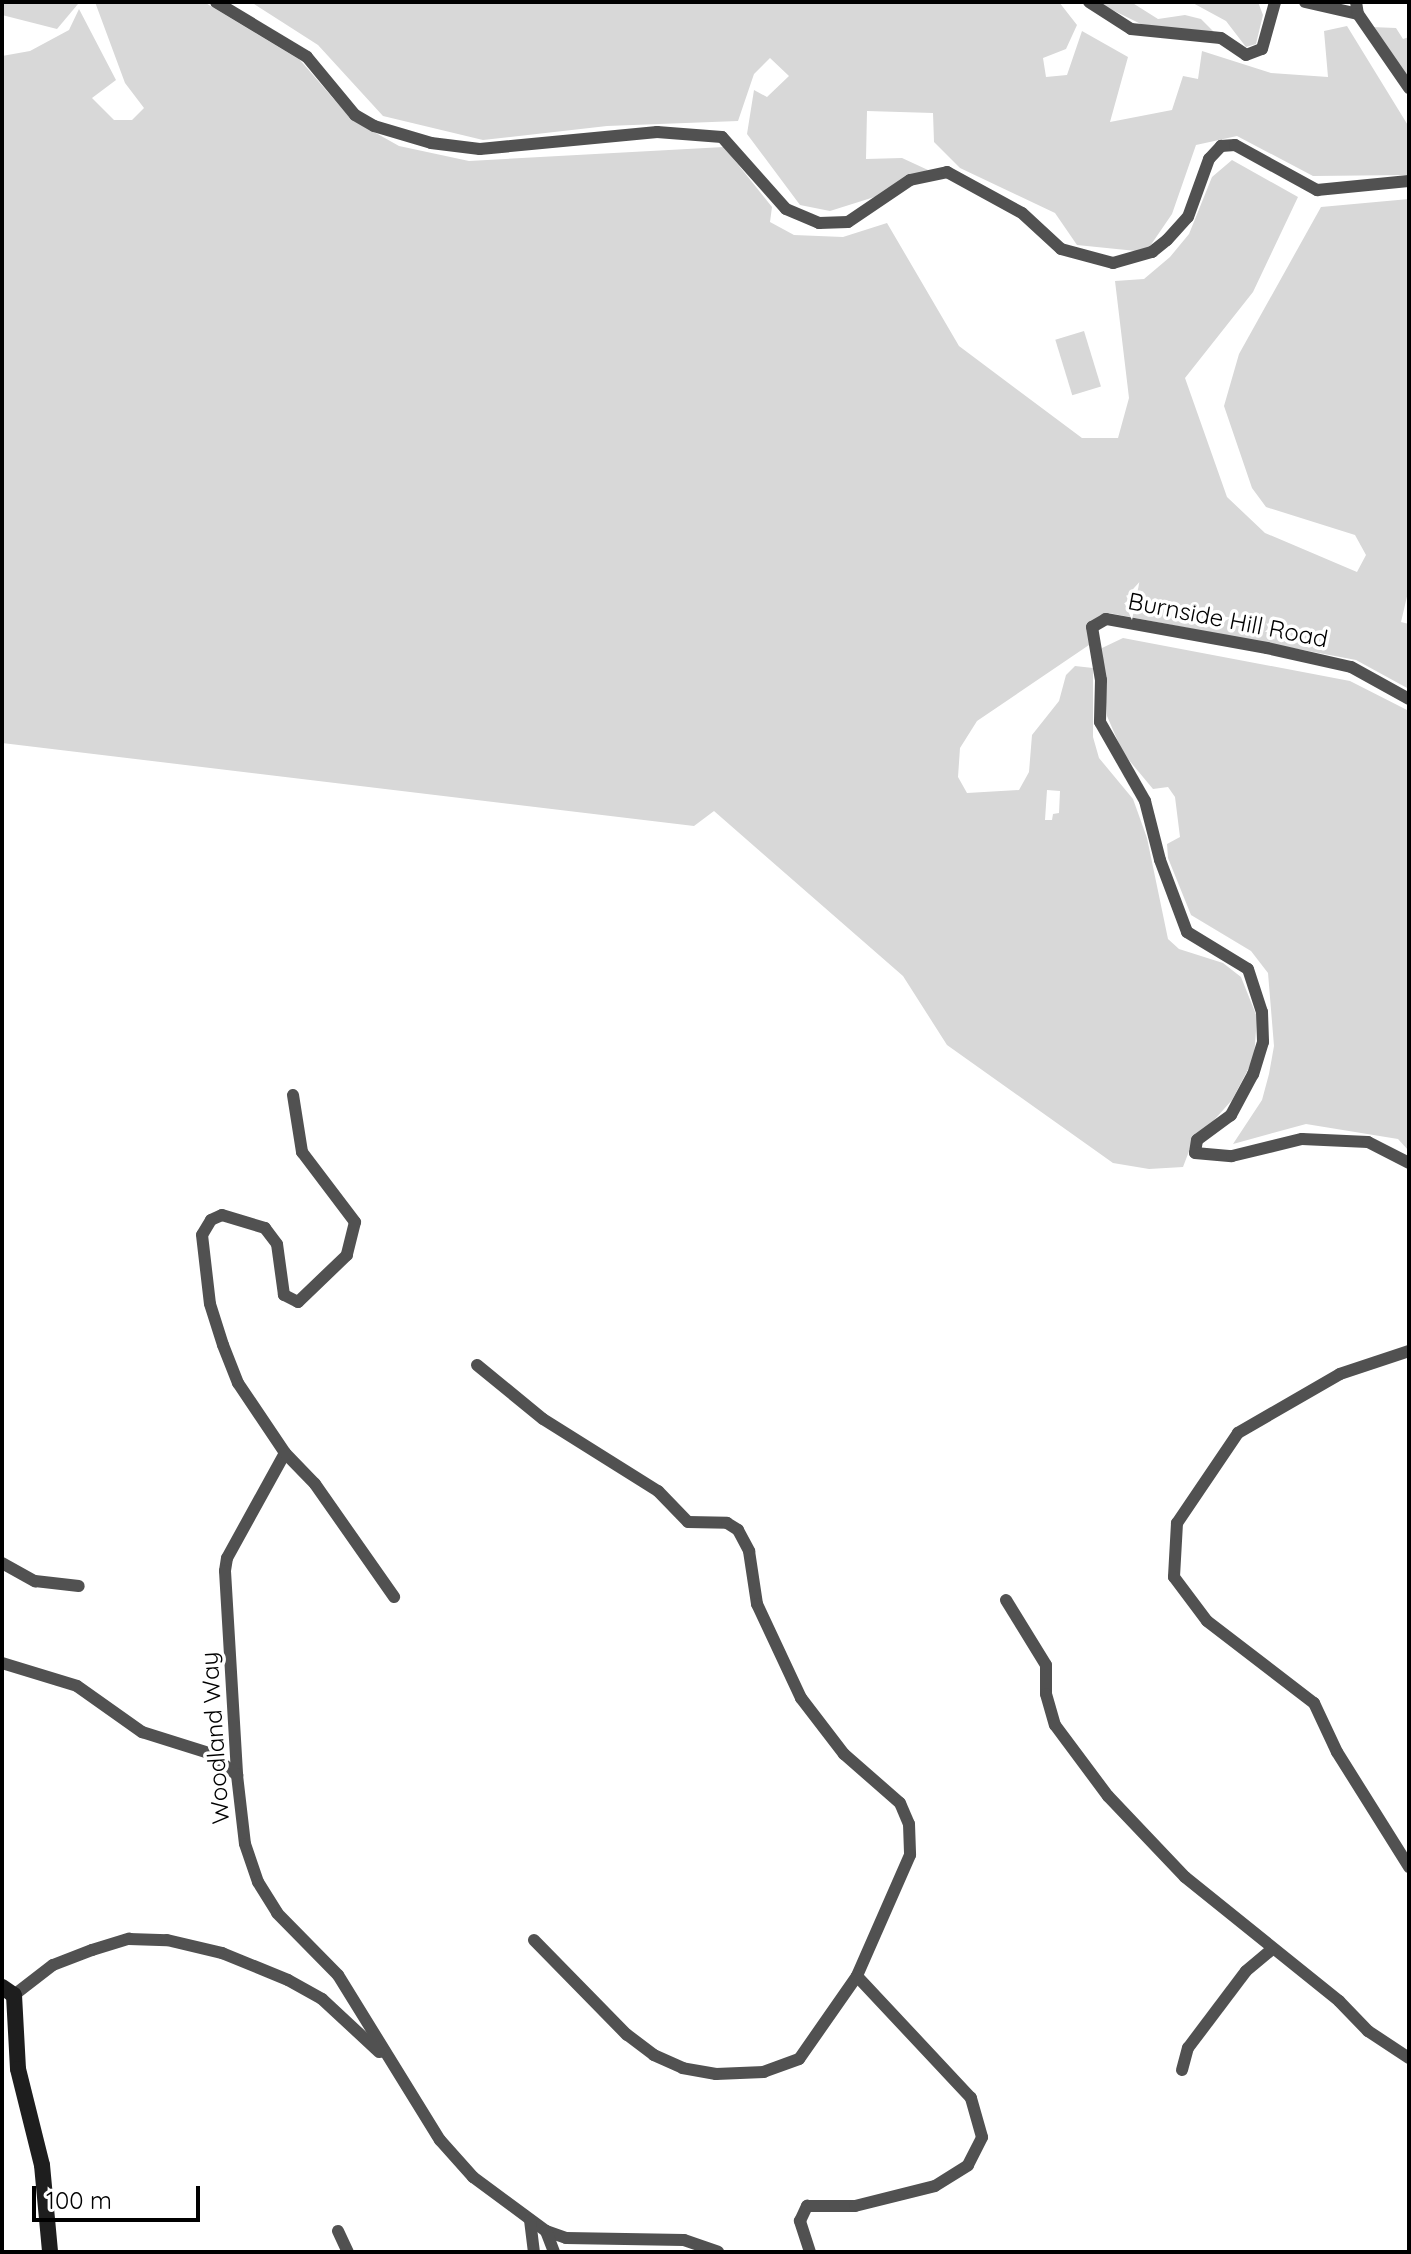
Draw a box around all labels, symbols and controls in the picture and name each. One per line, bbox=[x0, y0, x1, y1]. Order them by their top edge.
street label: Burnside Hill Road bbox=[1126, 586, 1330, 654]
street label: Woodland Way bbox=[195, 1651, 235, 1825]
scale bar bbox=[36, 2170, 204, 2220]
text: 100 m bbox=[46, 2185, 112, 2215]

